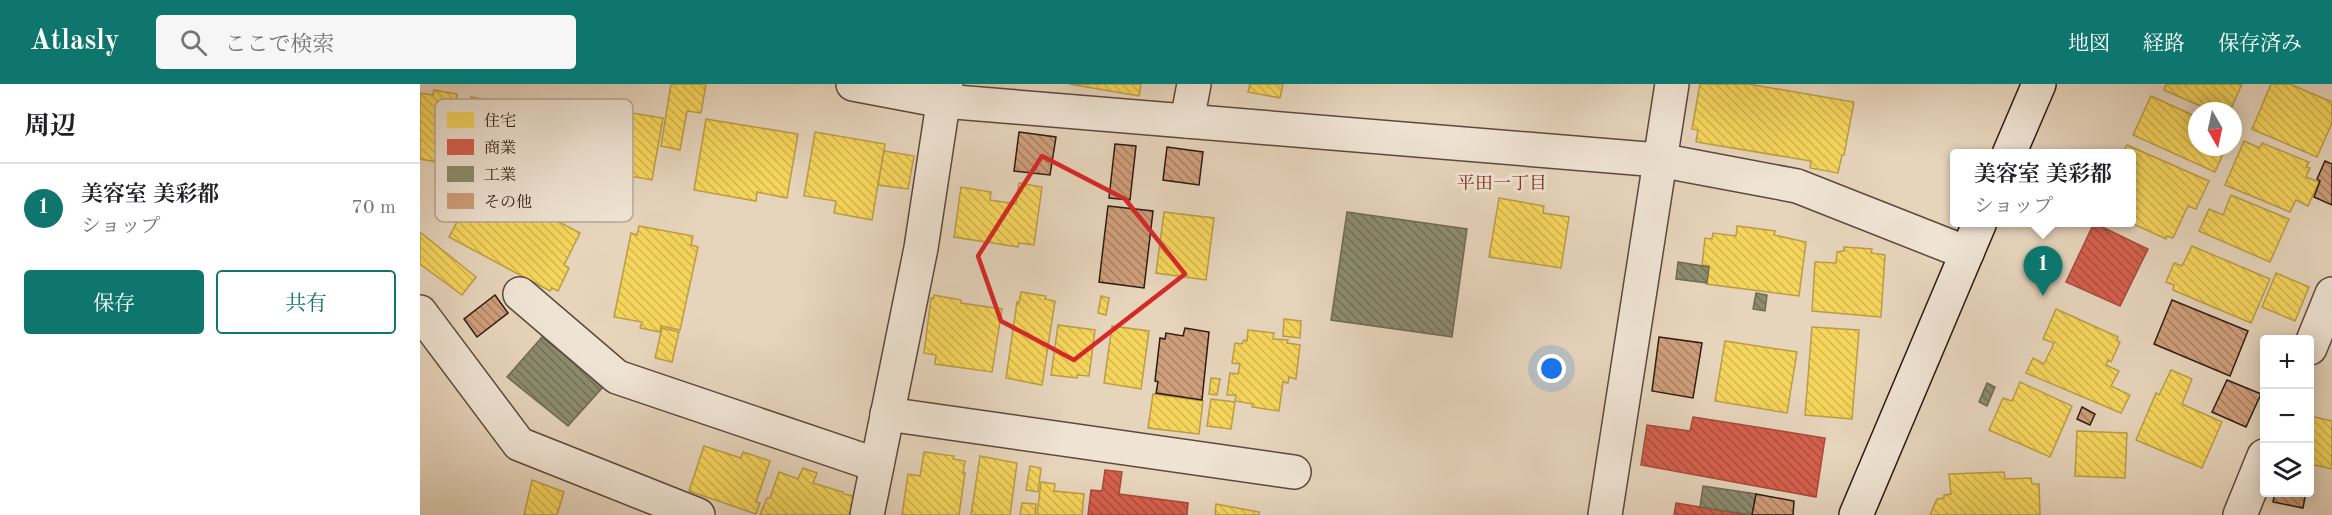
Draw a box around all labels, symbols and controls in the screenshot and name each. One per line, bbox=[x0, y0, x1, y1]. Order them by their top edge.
search box bbox=[156, 15, 576, 69]
icon: search bbox=[177, 26, 210, 59]
text: Atlasly bbox=[30, 28, 120, 56]
text: ここで検索 bbox=[225, 34, 335, 56]
text: 地図 bbox=[2068, 34, 2110, 55]
text: 経路 bbox=[2143, 34, 2185, 55]
text: 保存済み bbox=[2218, 34, 2302, 55]
legend bbox=[435, 99, 633, 222]
north arrow bbox=[2188, 102, 2242, 156]
text: 住宅 bbox=[484, 112, 516, 130]
text: 周辺 bbox=[24, 114, 76, 140]
text: 商業 bbox=[484, 139, 516, 157]
popup bbox=[1950, 149, 2136, 227]
text: 美容室 美彩都 bbox=[1974, 164, 2112, 186]
text: 工業 bbox=[484, 166, 516, 184]
district label: 平田一丁目 bbox=[1457, 174, 1547, 193]
text: 美容室 美彩都 bbox=[81, 184, 219, 206]
text: その他 bbox=[484, 193, 532, 211]
text: ショップ bbox=[1974, 197, 2054, 217]
text: 1 bbox=[38, 198, 49, 218]
text: 70 m bbox=[351, 198, 396, 218]
text: ショップ bbox=[81, 217, 161, 237]
pin: 1 bbox=[2024, 246, 2062, 296]
button: 保存 bbox=[24, 270, 204, 334]
button: 共有 bbox=[216, 270, 396, 334]
map controls bbox=[2260, 335, 2314, 497]
button: + bbox=[2260, 335, 2314, 389]
your location bbox=[1537, 354, 1566, 383]
button: − bbox=[2260, 389, 2314, 443]
button: layers bbox=[2260, 443, 2314, 497]

